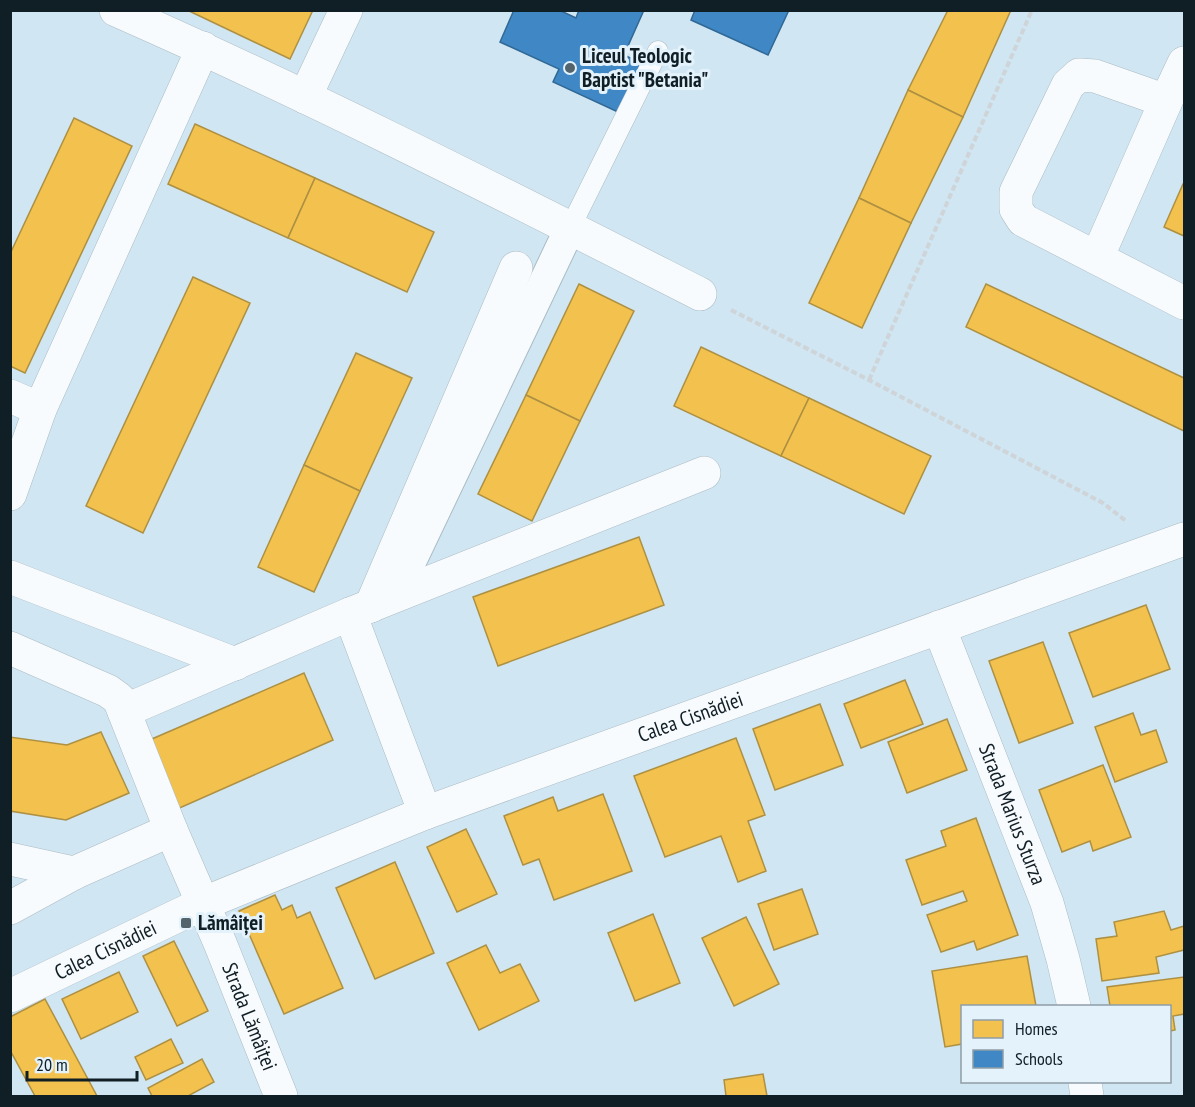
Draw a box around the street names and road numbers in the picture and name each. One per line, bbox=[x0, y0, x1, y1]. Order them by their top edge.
street label: Calea Cisnădiei bbox=[634, 685, 747, 748]
street label: Strada Marius Sturza bbox=[973, 740, 1052, 888]
street label: Calea Cisnădiei bbox=[50, 914, 161, 986]
street label: Strada Lămâiței bbox=[216, 959, 283, 1074]

